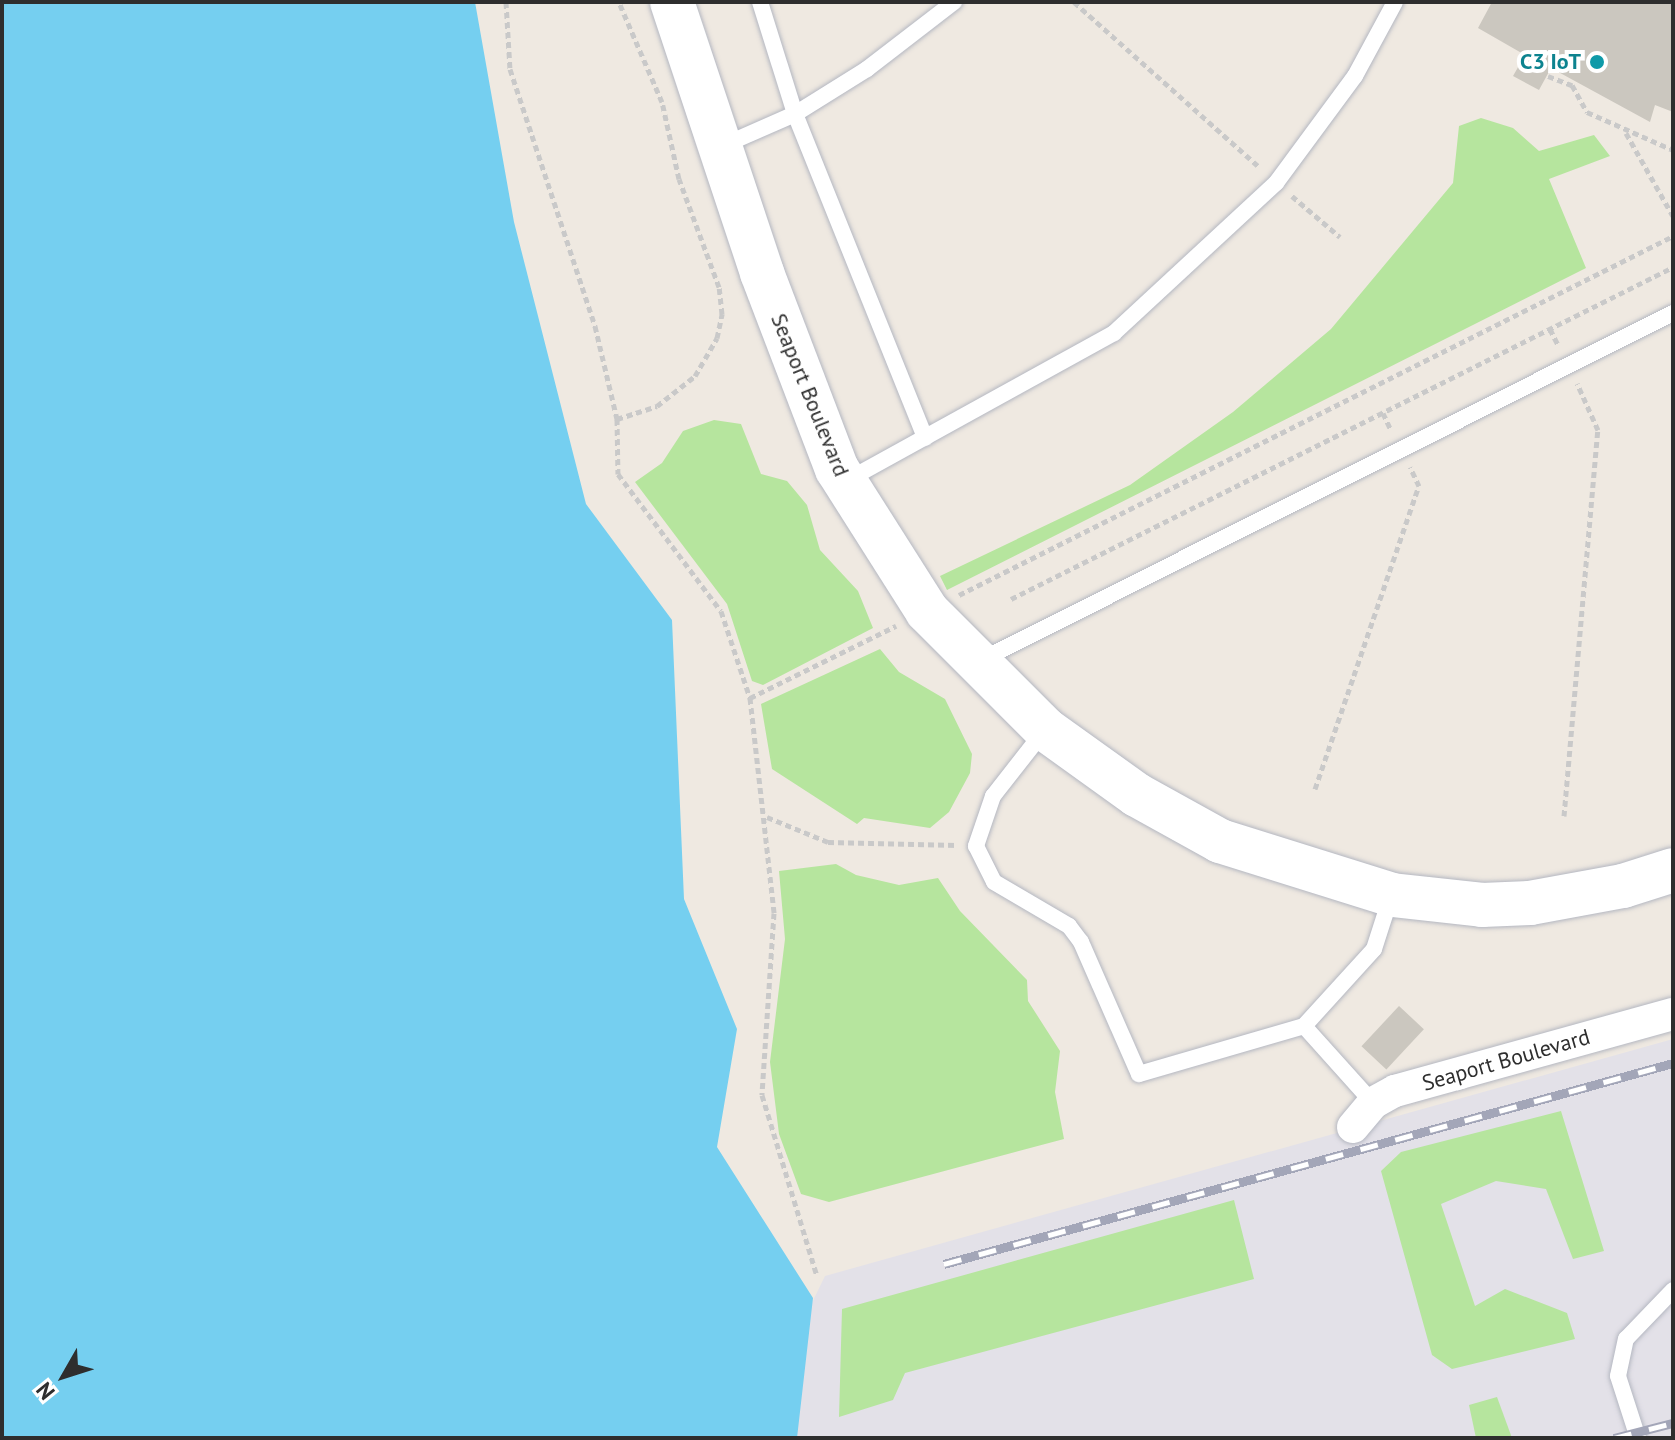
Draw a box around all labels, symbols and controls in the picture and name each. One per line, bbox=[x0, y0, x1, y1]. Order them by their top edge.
place label: C3 IoT bbox=[1520, 49, 1581, 75]
marker: C3 IoT bbox=[1588, 53, 1606, 71]
street label: Seaport Boulevard bbox=[765, 310, 855, 480]
street label: Seaport Boulevard bbox=[1419, 1023, 1593, 1097]
north arrow bbox=[24, 1336, 104, 1416]
text: N bbox=[30, 1377, 61, 1406]

